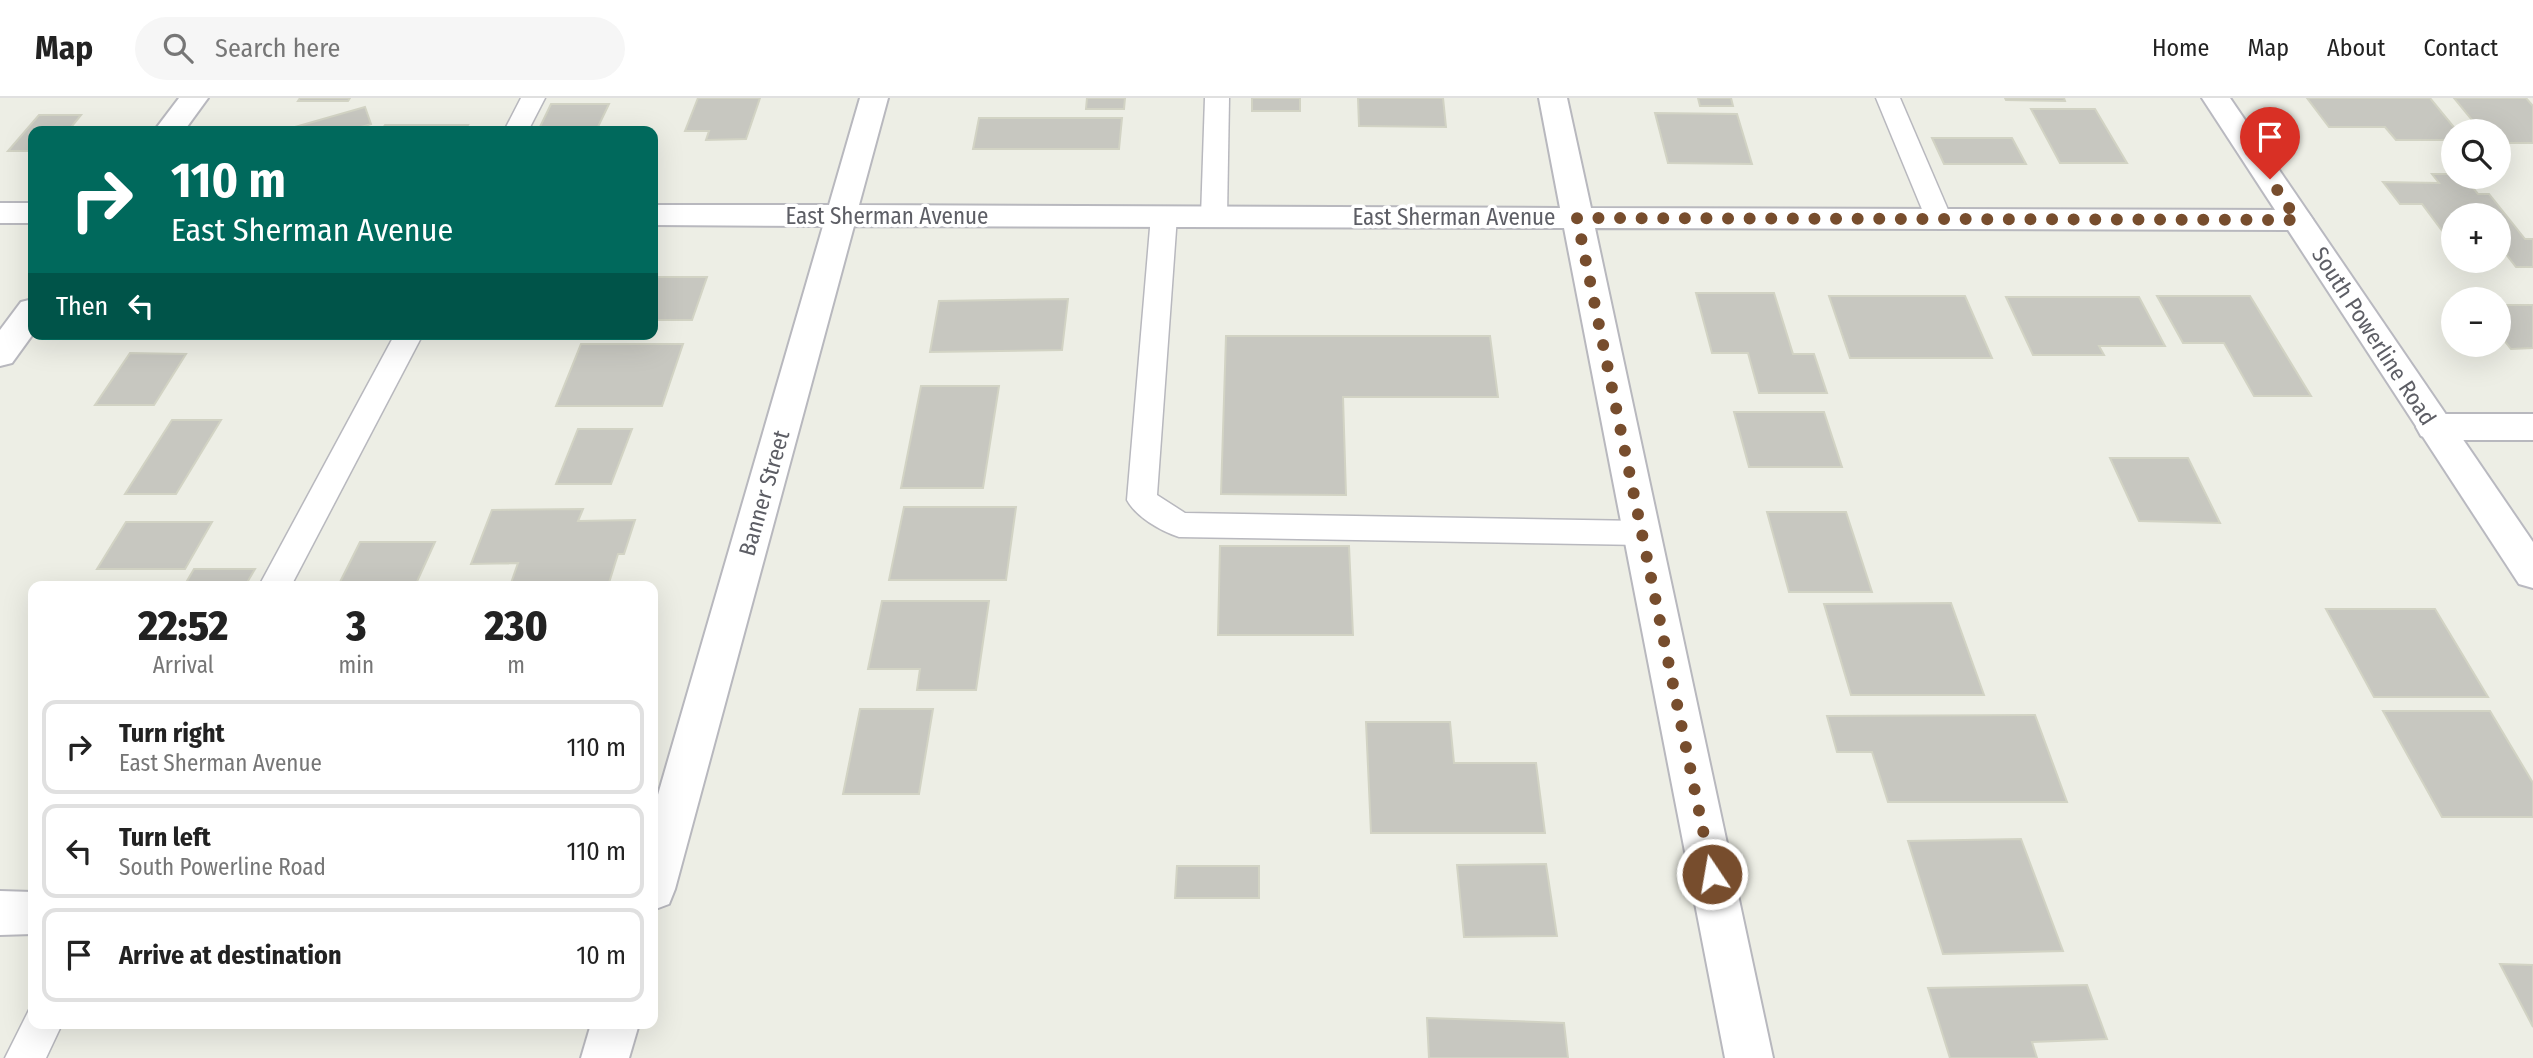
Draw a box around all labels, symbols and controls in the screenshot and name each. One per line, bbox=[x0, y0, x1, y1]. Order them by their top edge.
search box bbox=[135, 17, 625, 80]
text: Map bbox=[35, 28, 93, 68]
icon: search bbox=[159, 29, 197, 67]
text: Search here bbox=[215, 33, 340, 64]
text: Home bbox=[2152, 34, 2209, 62]
text: Map bbox=[2247, 34, 2289, 62]
text: About bbox=[2327, 34, 2385, 62]
text: Contact bbox=[2423, 34, 2498, 62]
pin bbox=[2240, 107, 2300, 179]
icon: arrive bbox=[2251, 118, 2289, 156]
map controls bbox=[2441, 119, 2511, 357]
button: search bbox=[2441, 119, 2511, 189]
text: 110 m bbox=[171, 151, 286, 210]
icon: right bbox=[56, 154, 147, 245]
street label: East Sherman Avenue bbox=[786, 202, 988, 230]
street label: East Sherman Avenue bbox=[1353, 203, 1555, 231]
button: + bbox=[2441, 203, 2511, 273]
text: East Sherman Avenue bbox=[171, 211, 453, 249]
street label: South Powerline Road bbox=[2306, 242, 2442, 430]
icon: left bbox=[122, 287, 160, 325]
button: − bbox=[2441, 287, 2511, 357]
text: Then bbox=[56, 291, 108, 322]
street label: Banner Street bbox=[733, 426, 795, 559]
text: 22:52 bbox=[138, 601, 228, 651]
text: 3 bbox=[346, 601, 366, 651]
text: 230 bbox=[484, 601, 548, 651]
text: Arrival bbox=[153, 651, 214, 679]
text: min bbox=[339, 651, 374, 679]
text: m bbox=[507, 651, 525, 679]
text: Turn right bbox=[119, 718, 225, 749]
icon: right bbox=[60, 728, 98, 766]
text: 110 m bbox=[566, 732, 626, 763]
text: East Sherman Avenue bbox=[119, 749, 322, 777]
text: Turn left bbox=[119, 822, 211, 853]
icon: left bbox=[60, 832, 98, 870]
text: 110 m bbox=[566, 836, 626, 867]
position arrow bbox=[1675, 837, 1749, 911]
text: South Powerline Road bbox=[119, 853, 326, 881]
icon: arrive bbox=[60, 936, 98, 974]
text: Arrive at destination bbox=[119, 940, 342, 971]
text: 10 m bbox=[576, 940, 626, 971]

